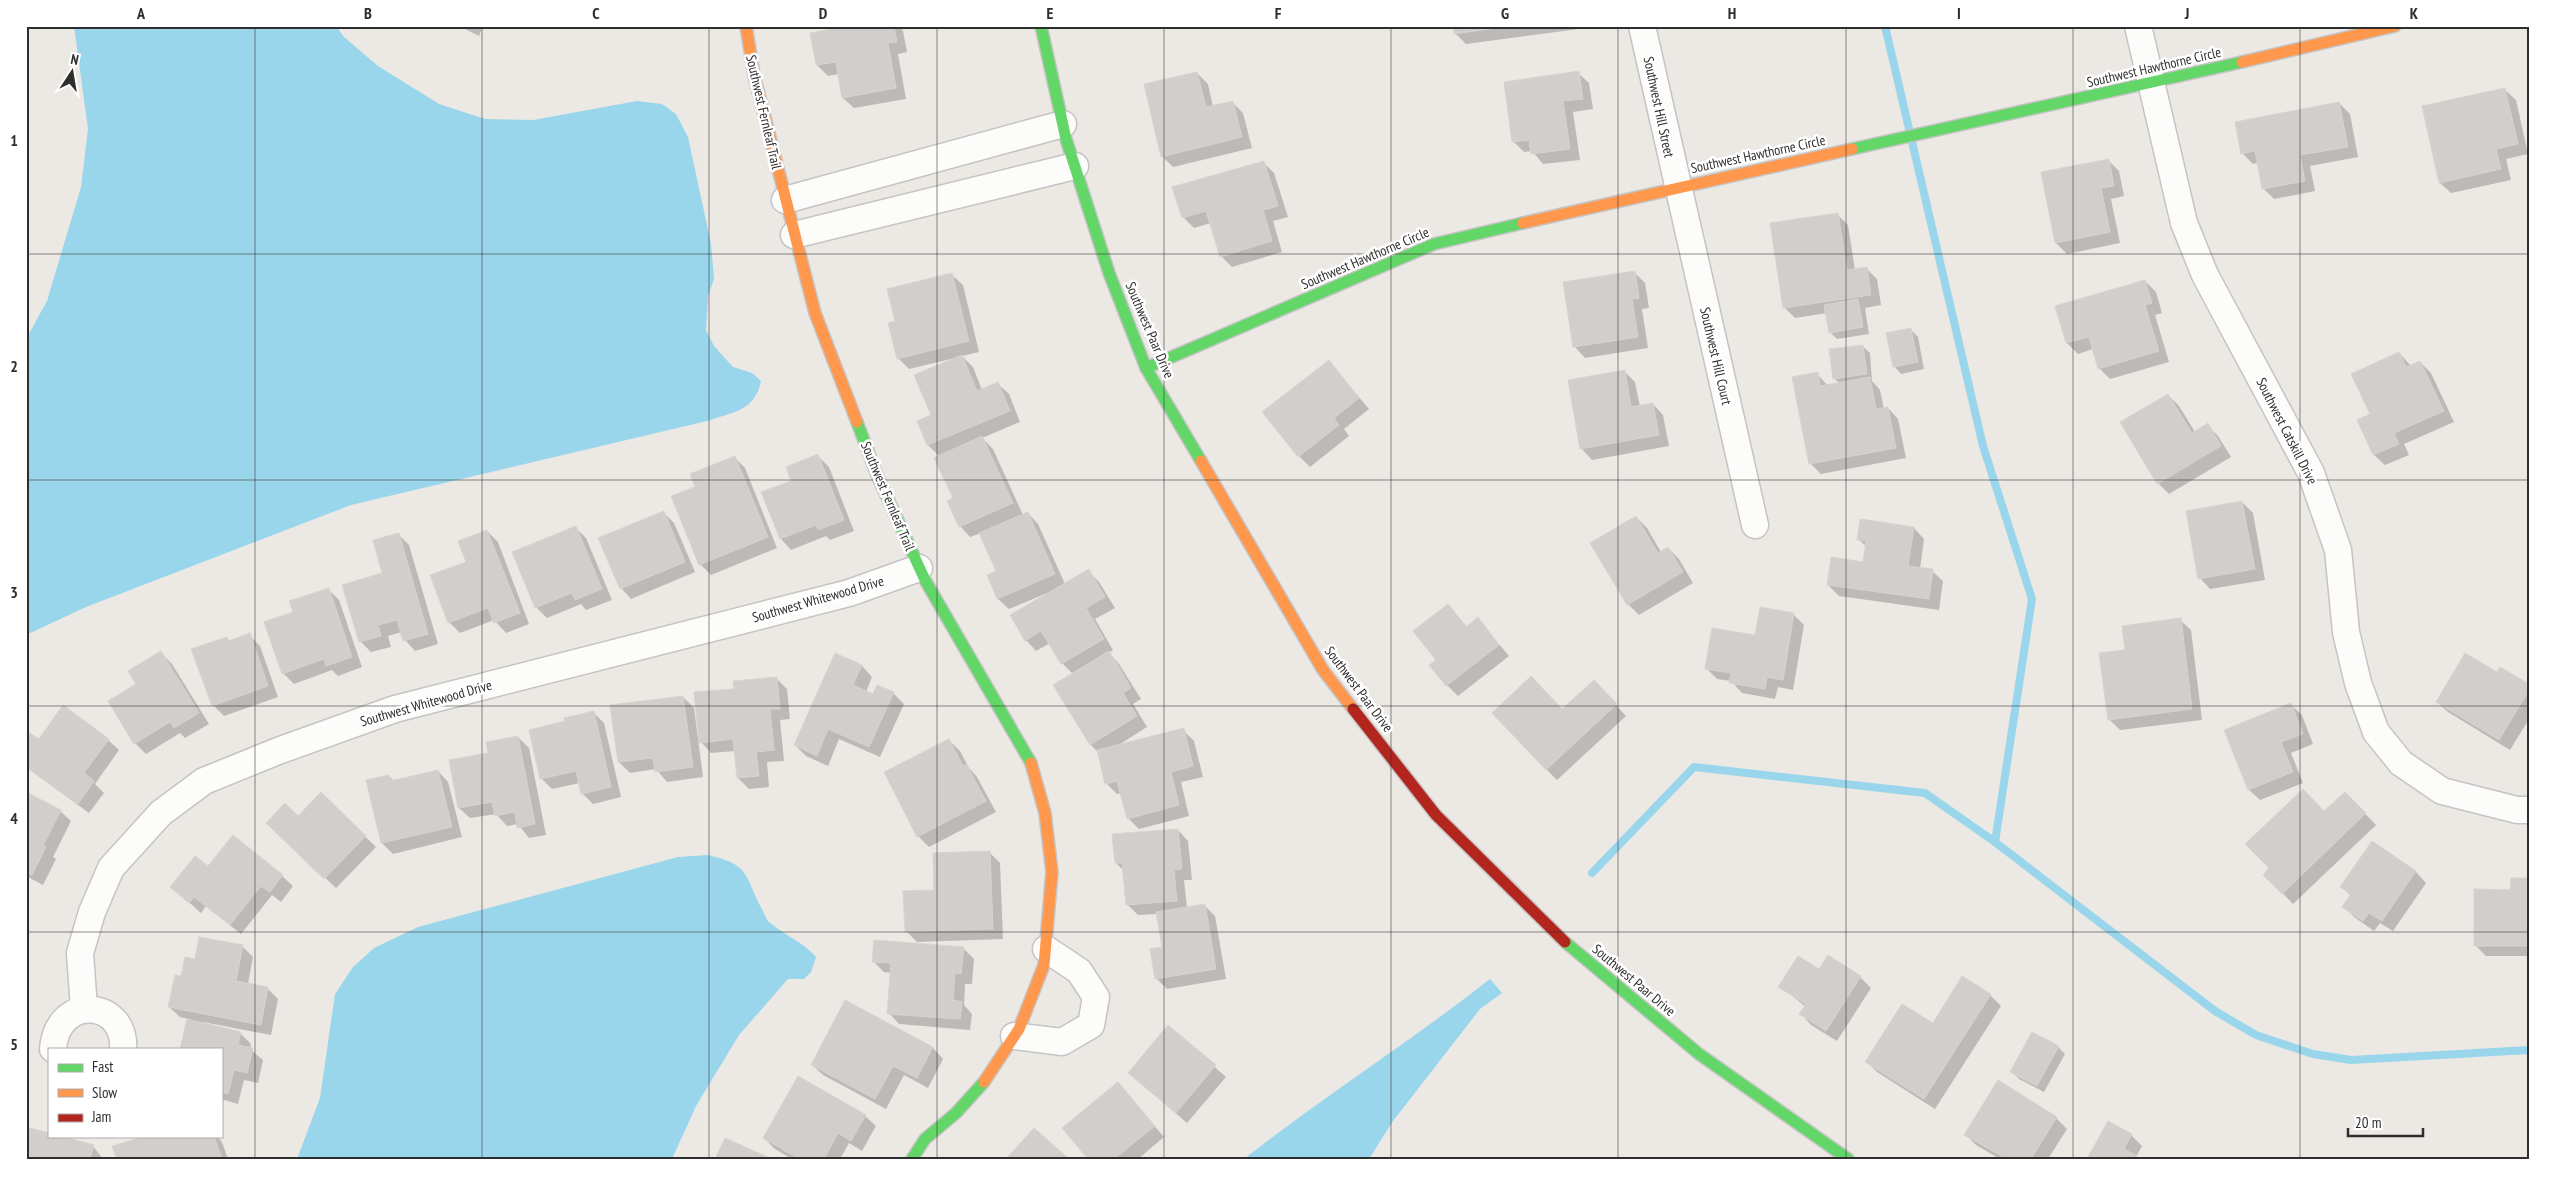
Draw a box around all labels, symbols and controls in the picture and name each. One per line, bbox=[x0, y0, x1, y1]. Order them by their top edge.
text: A bbox=[136, 3, 146, 23]
text: B bbox=[364, 3, 372, 23]
text: C bbox=[592, 3, 600, 23]
text: D bbox=[819, 3, 828, 23]
text: E bbox=[1047, 3, 1054, 23]
text: F bbox=[1275, 3, 1282, 23]
text: G bbox=[1501, 3, 1509, 23]
text: H bbox=[1728, 3, 1736, 23]
text: I bbox=[1957, 3, 1961, 23]
text: J bbox=[2184, 3, 2189, 23]
text: K bbox=[2410, 3, 2419, 23]
street label: Southwest Hawthorne Circle bbox=[2085, 43, 2223, 91]
north arrow bbox=[48, 48, 98, 98]
text: N bbox=[69, 50, 80, 69]
street label: Southwest Fernleaf Trail bbox=[742, 53, 786, 172]
street label: Southwest Hill Street bbox=[1640, 55, 1679, 159]
text: 1 bbox=[10, 130, 18, 150]
street label: Southwest Hawthorne Circle bbox=[1689, 131, 1827, 177]
street label: Southwest Hawthorne Circle bbox=[1298, 223, 1432, 293]
street label: Southwest Paar Drive bbox=[1122, 279, 1178, 381]
street label: Southwest Hill Court bbox=[1696, 305, 1736, 407]
text: 2 bbox=[10, 356, 18, 376]
street label: Southwest Catskill Drive bbox=[2252, 375, 2322, 488]
street label: Southwest Fernleaf Trail bbox=[857, 439, 919, 554]
street label: Southwest Whitewood Drive bbox=[750, 572, 886, 626]
text: 3 bbox=[10, 582, 18, 602]
street label: Southwest Paar Drive bbox=[1321, 642, 1397, 736]
street label: Southwest Whitewood Drive bbox=[358, 676, 494, 730]
text: 4 bbox=[10, 808, 18, 828]
street label: Southwest Paar Drive bbox=[1589, 940, 1679, 1020]
text: 5 bbox=[10, 1034, 18, 1054]
legend bbox=[48, 1048, 222, 1138]
text: Fast bbox=[92, 1057, 113, 1076]
text: Slow bbox=[92, 1083, 117, 1102]
scale bar bbox=[2348, 1105, 2422, 1137]
text: Jam bbox=[91, 1107, 111, 1126]
text: 20 m bbox=[2355, 1113, 2381, 1132]

